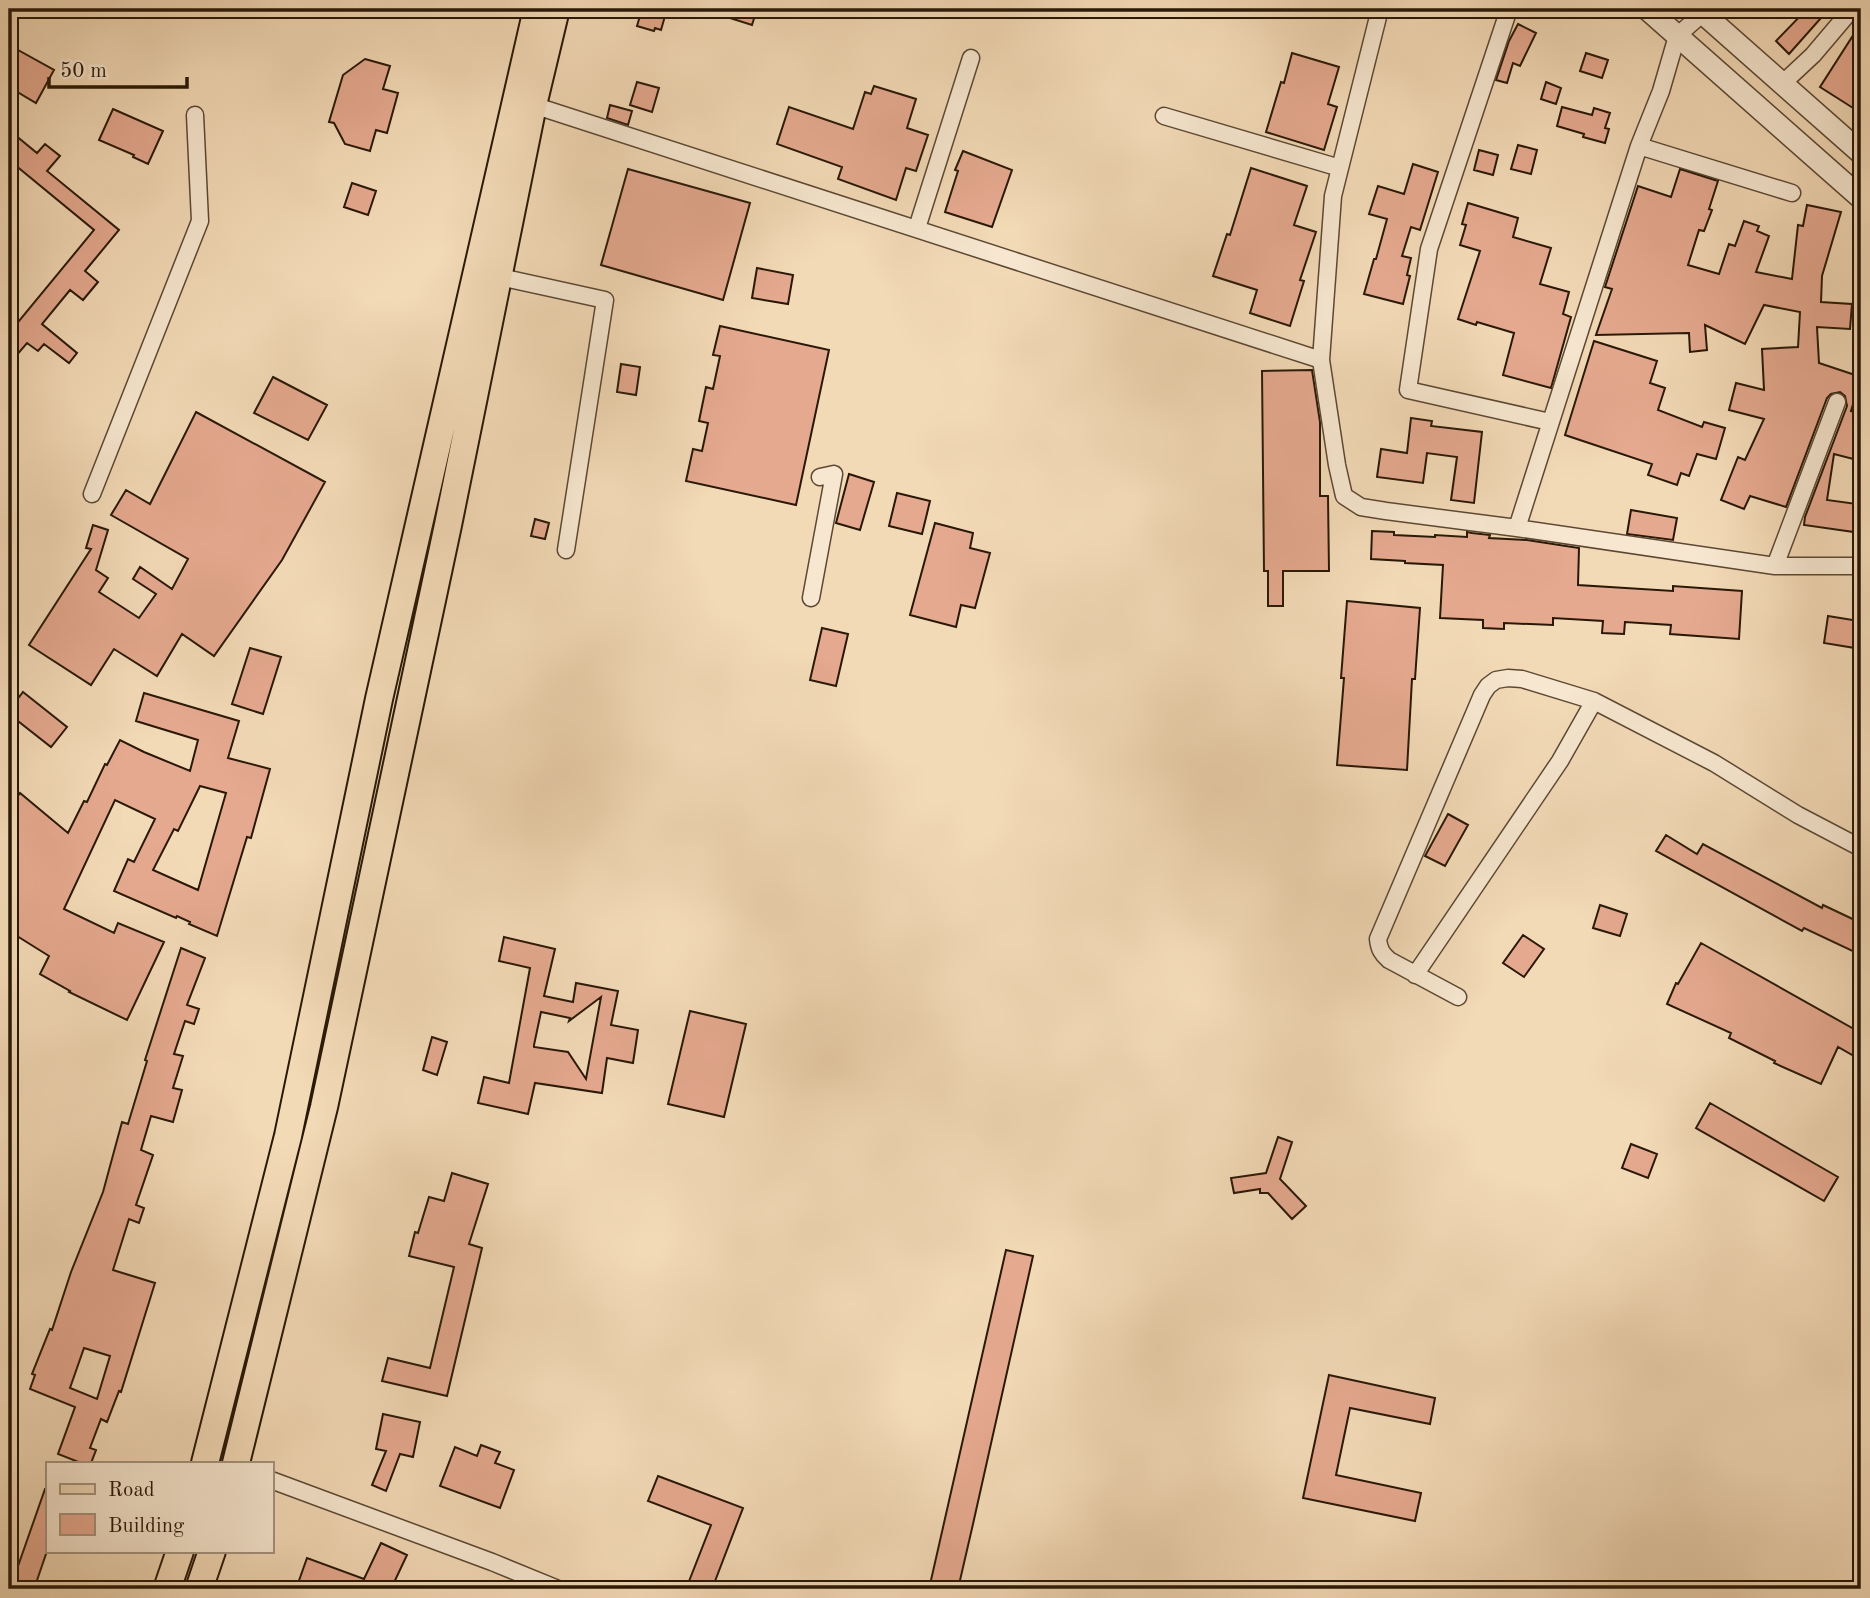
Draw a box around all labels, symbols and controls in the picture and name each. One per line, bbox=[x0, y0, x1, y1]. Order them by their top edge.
scale bar bbox=[49, 46, 187, 90]
text: 50 m bbox=[60, 61, 107, 82]
legend bbox=[46, 1462, 273, 1552]
text: Road bbox=[108, 1480, 155, 1501]
text: Building bbox=[108, 1516, 185, 1537]

